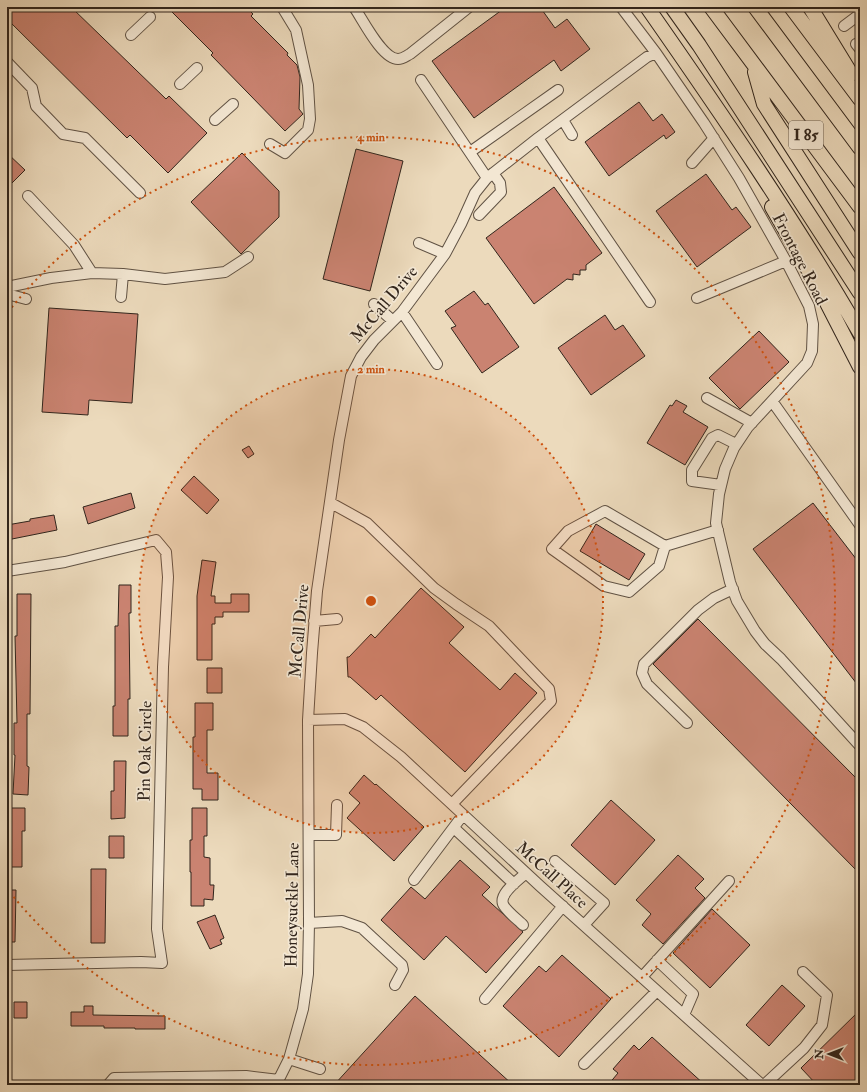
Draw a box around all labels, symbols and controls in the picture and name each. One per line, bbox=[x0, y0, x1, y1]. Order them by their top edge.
road number: I 85 bbox=[789, 121, 823, 149]
text: 4 min bbox=[356, 130, 386, 145]
street label: Frontage Road bbox=[768, 209, 832, 309]
street label: McCall Drive bbox=[346, 261, 422, 347]
text: 2 min bbox=[357, 362, 385, 377]
street label: McCall Drive bbox=[284, 583, 314, 679]
centre of rings bbox=[364, 594, 378, 608]
street label: Pin Oak Circle bbox=[134, 700, 156, 802]
street label: McCall Place bbox=[512, 837, 592, 913]
street label: Honeysuckle Lane bbox=[280, 842, 305, 968]
north arrow bbox=[809, 1034, 849, 1074]
text: N bbox=[813, 1048, 826, 1060]

